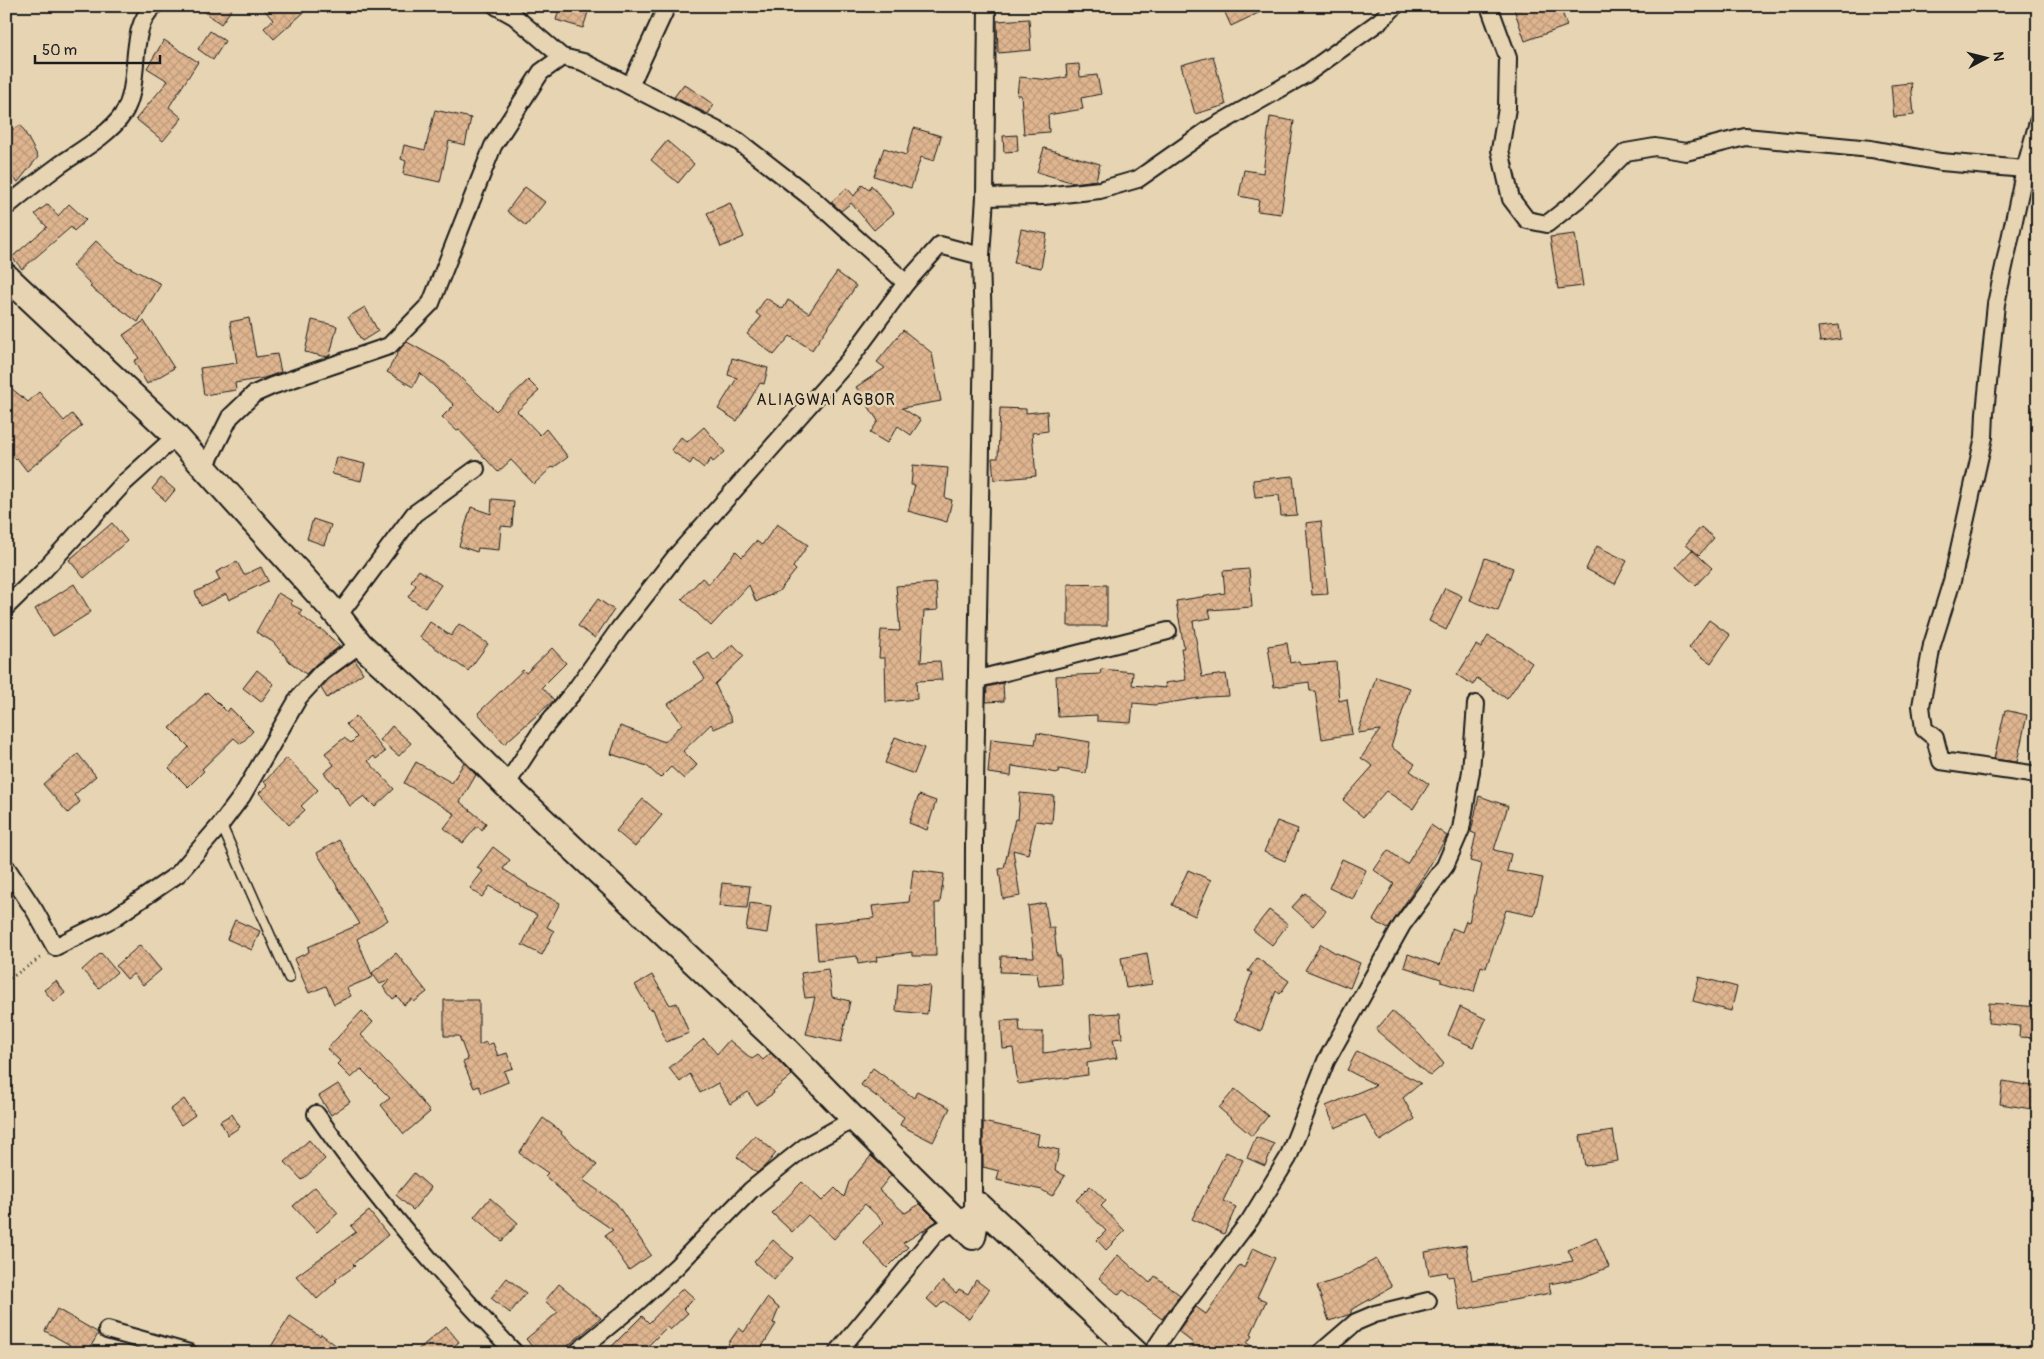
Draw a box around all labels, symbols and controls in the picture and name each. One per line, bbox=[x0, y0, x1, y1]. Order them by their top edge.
scale bar bbox=[35, 32, 160, 64]
north arrow bbox=[1962, 32, 2012, 82]
text: 50 m bbox=[42, 41, 77, 60]
text: N bbox=[1989, 51, 2007, 62]
district label: ALIAGWAI AGBOR bbox=[756, 390, 896, 410]

